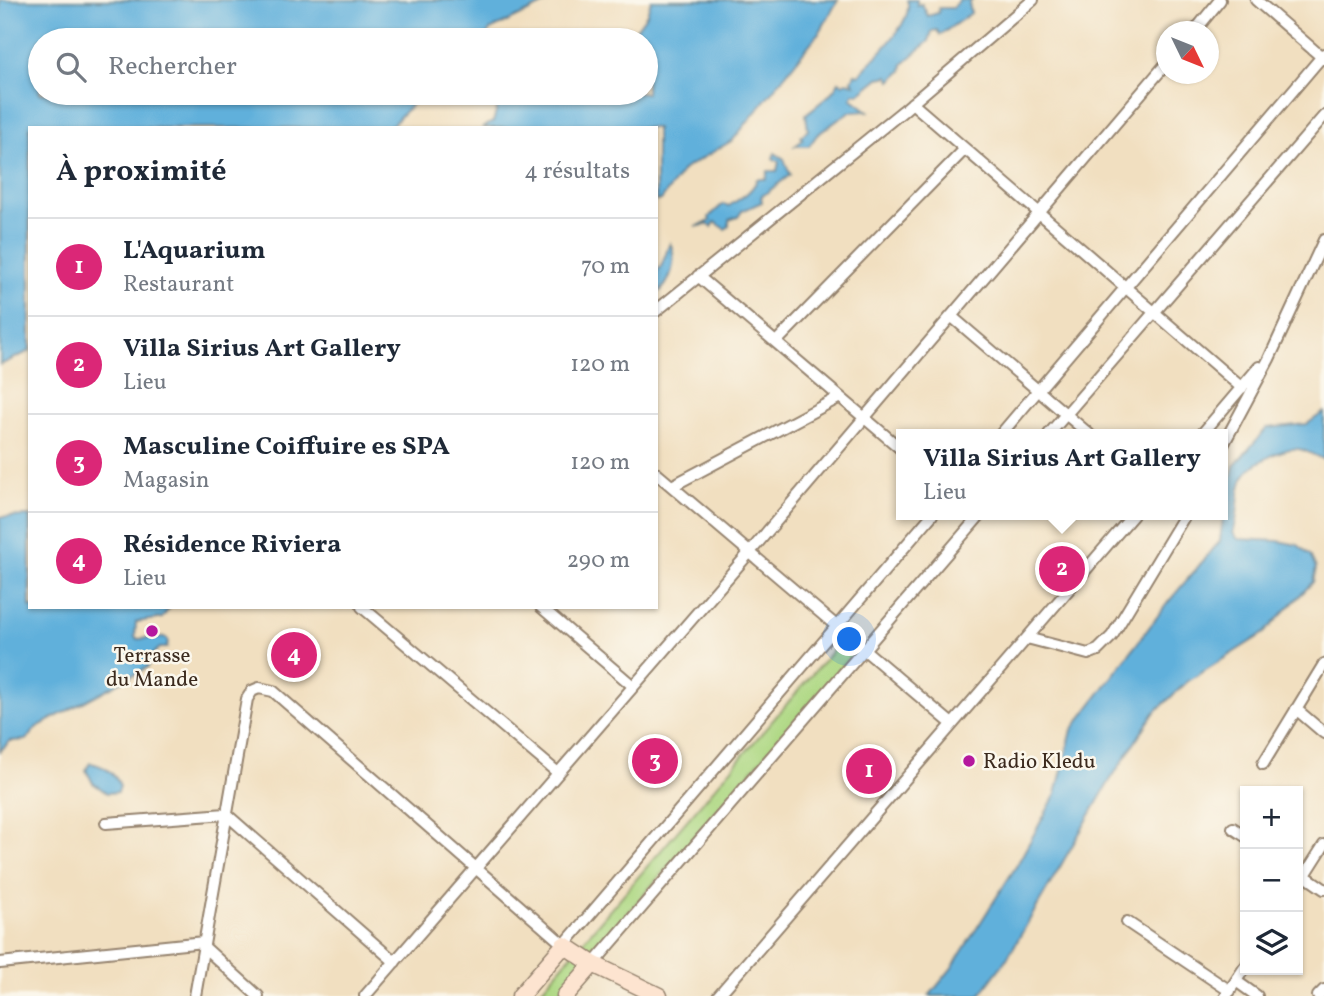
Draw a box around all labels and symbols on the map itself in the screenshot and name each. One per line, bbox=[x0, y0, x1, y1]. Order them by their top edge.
north arrow bbox=[1156, 21, 1219, 84]
pin: 2 bbox=[1039, 543, 1085, 595]
your location bbox=[832, 622, 866, 656]
marker: Terrasse du Mande bbox=[144, 623, 160, 639]
pin: 4 bbox=[271, 629, 317, 681]
place label: Terrasse du Mande bbox=[106, 642, 198, 695]
pin: 3 bbox=[632, 735, 678, 787]
pin: 1 bbox=[846, 745, 892, 797]
place label: Radio Kledu bbox=[983, 748, 1096, 777]
marker: Radio Kledu bbox=[961, 753, 977, 769]

